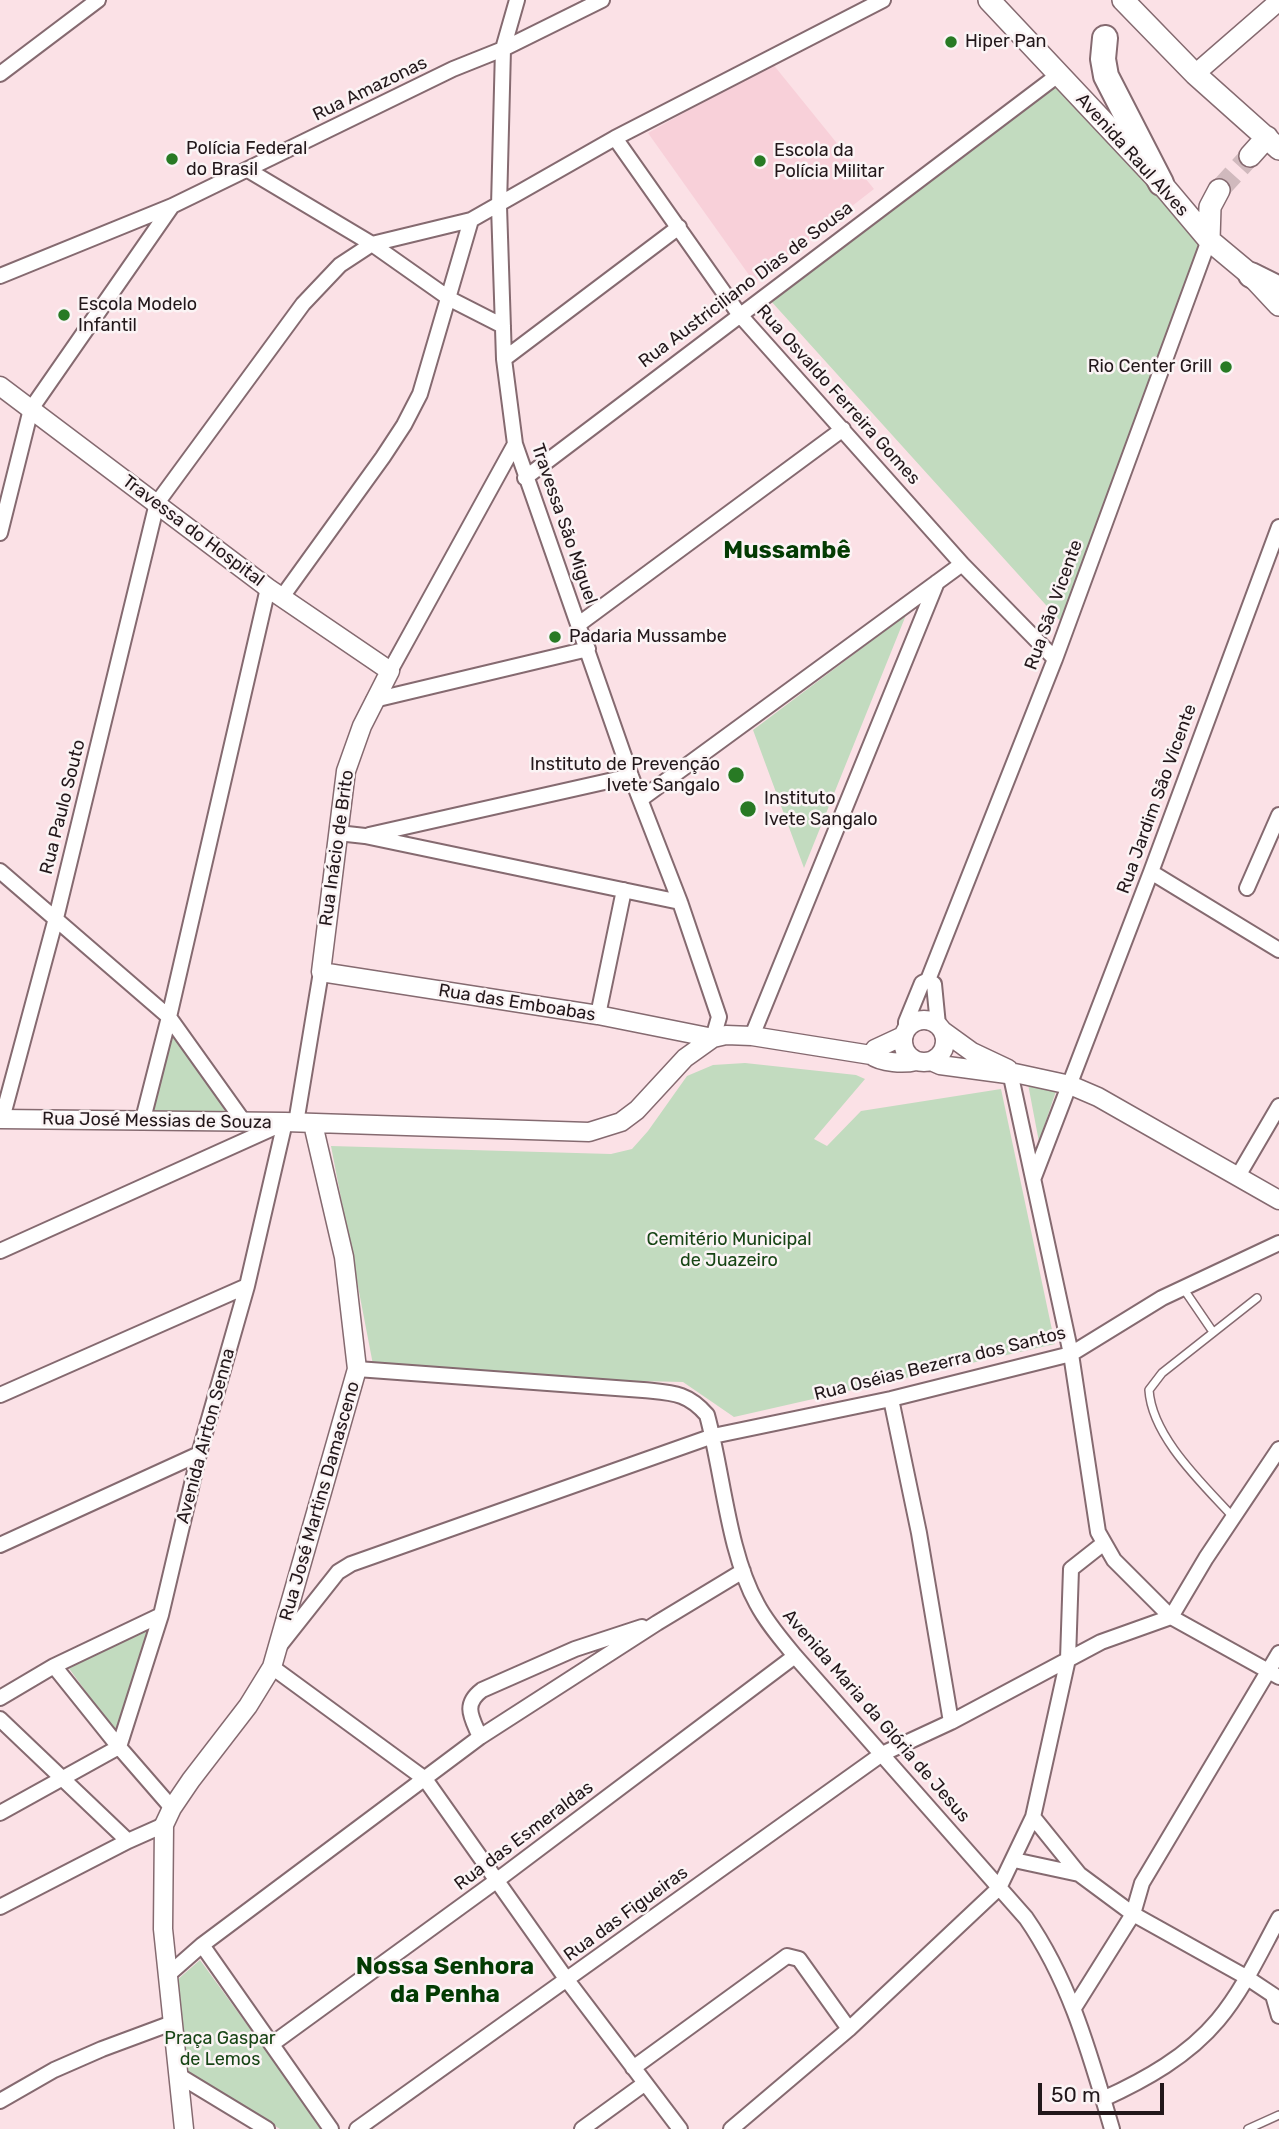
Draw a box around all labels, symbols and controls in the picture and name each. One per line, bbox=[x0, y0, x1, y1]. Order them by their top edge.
place label: Hiper Pan bbox=[965, 31, 1046, 53]
marker: Hiper Pan bbox=[943, 34, 959, 50]
street label: Rua Amazonas bbox=[309, 52, 431, 126]
street label: Avenida Raul Alves bbox=[1071, 89, 1193, 221]
place label: Polícia Federal do Brasil bbox=[186, 138, 307, 180]
place label: Escola da Polícia Militar bbox=[774, 140, 884, 182]
marker: Polícia Federal do Brasil bbox=[164, 151, 180, 167]
marker: Escola da Polícia Militar bbox=[752, 153, 768, 169]
street label: Rua Austriciliano Dias de Sousa bbox=[635, 197, 857, 373]
place label: Escola Modelo Infantil bbox=[78, 294, 197, 336]
street label: Rua Osvaldo Ferreira Gomes bbox=[751, 301, 925, 489]
marker: Escola Modelo Infantil bbox=[56, 307, 72, 323]
place label: Rio Center Grill bbox=[1088, 356, 1212, 378]
marker: Rio Center Grill bbox=[1218, 359, 1234, 375]
street label: Travessa São Miguel bbox=[526, 441, 602, 607]
street label: Travessa do Hospital bbox=[118, 471, 268, 591]
district label: Mussambê bbox=[723, 537, 851, 565]
street label: Rua São Vicente bbox=[1020, 537, 1088, 673]
place label: Padaria Mussambe bbox=[569, 626, 727, 648]
marker: Padaria Mussambe bbox=[547, 629, 563, 645]
street label: Rua Jardim São Vicente bbox=[1113, 701, 1201, 897]
street label: Rua Paulo Souto bbox=[36, 737, 90, 877]
place label: Instituto de Prevenção Ivete Sangalo bbox=[530, 754, 720, 796]
marker: Instituto de Prevenção Ivete Sangalo bbox=[726, 765, 746, 785]
street label: Rua Inácio de Brito bbox=[315, 768, 359, 928]
place label: Instituto Ivete Sangalo bbox=[764, 788, 878, 830]
marker: Instituto Ivete Sangalo bbox=[738, 799, 758, 819]
street label: Rua das Emboabas bbox=[437, 980, 597, 1026]
street label: Rua José Messias de Souza bbox=[42, 1108, 272, 1134]
park label: Cemitério Municipal de Juazeiro bbox=[646, 1229, 812, 1272]
street label: Rua Oséias Bezerra dos Santos bbox=[812, 1322, 1068, 1406]
street label: Avenida Airton Senna bbox=[172, 1346, 240, 1526]
street label: Rua José Martins Damasceno bbox=[275, 1379, 365, 1623]
street label: Avenida Maria da Glória de Jesus bbox=[778, 1605, 974, 1827]
street label: Rua das Esmeraldas bbox=[450, 1777, 598, 1895]
street label: Rua das Figueiras bbox=[560, 1862, 692, 1966]
district label: Nossa Senhora da Penha bbox=[356, 1953, 534, 2009]
park label: Praça Gaspar de Lemos bbox=[164, 2028, 276, 2070]
scale bar bbox=[1041, 2070, 1167, 2114]
text: 50 m bbox=[1051, 2082, 1101, 2107]

